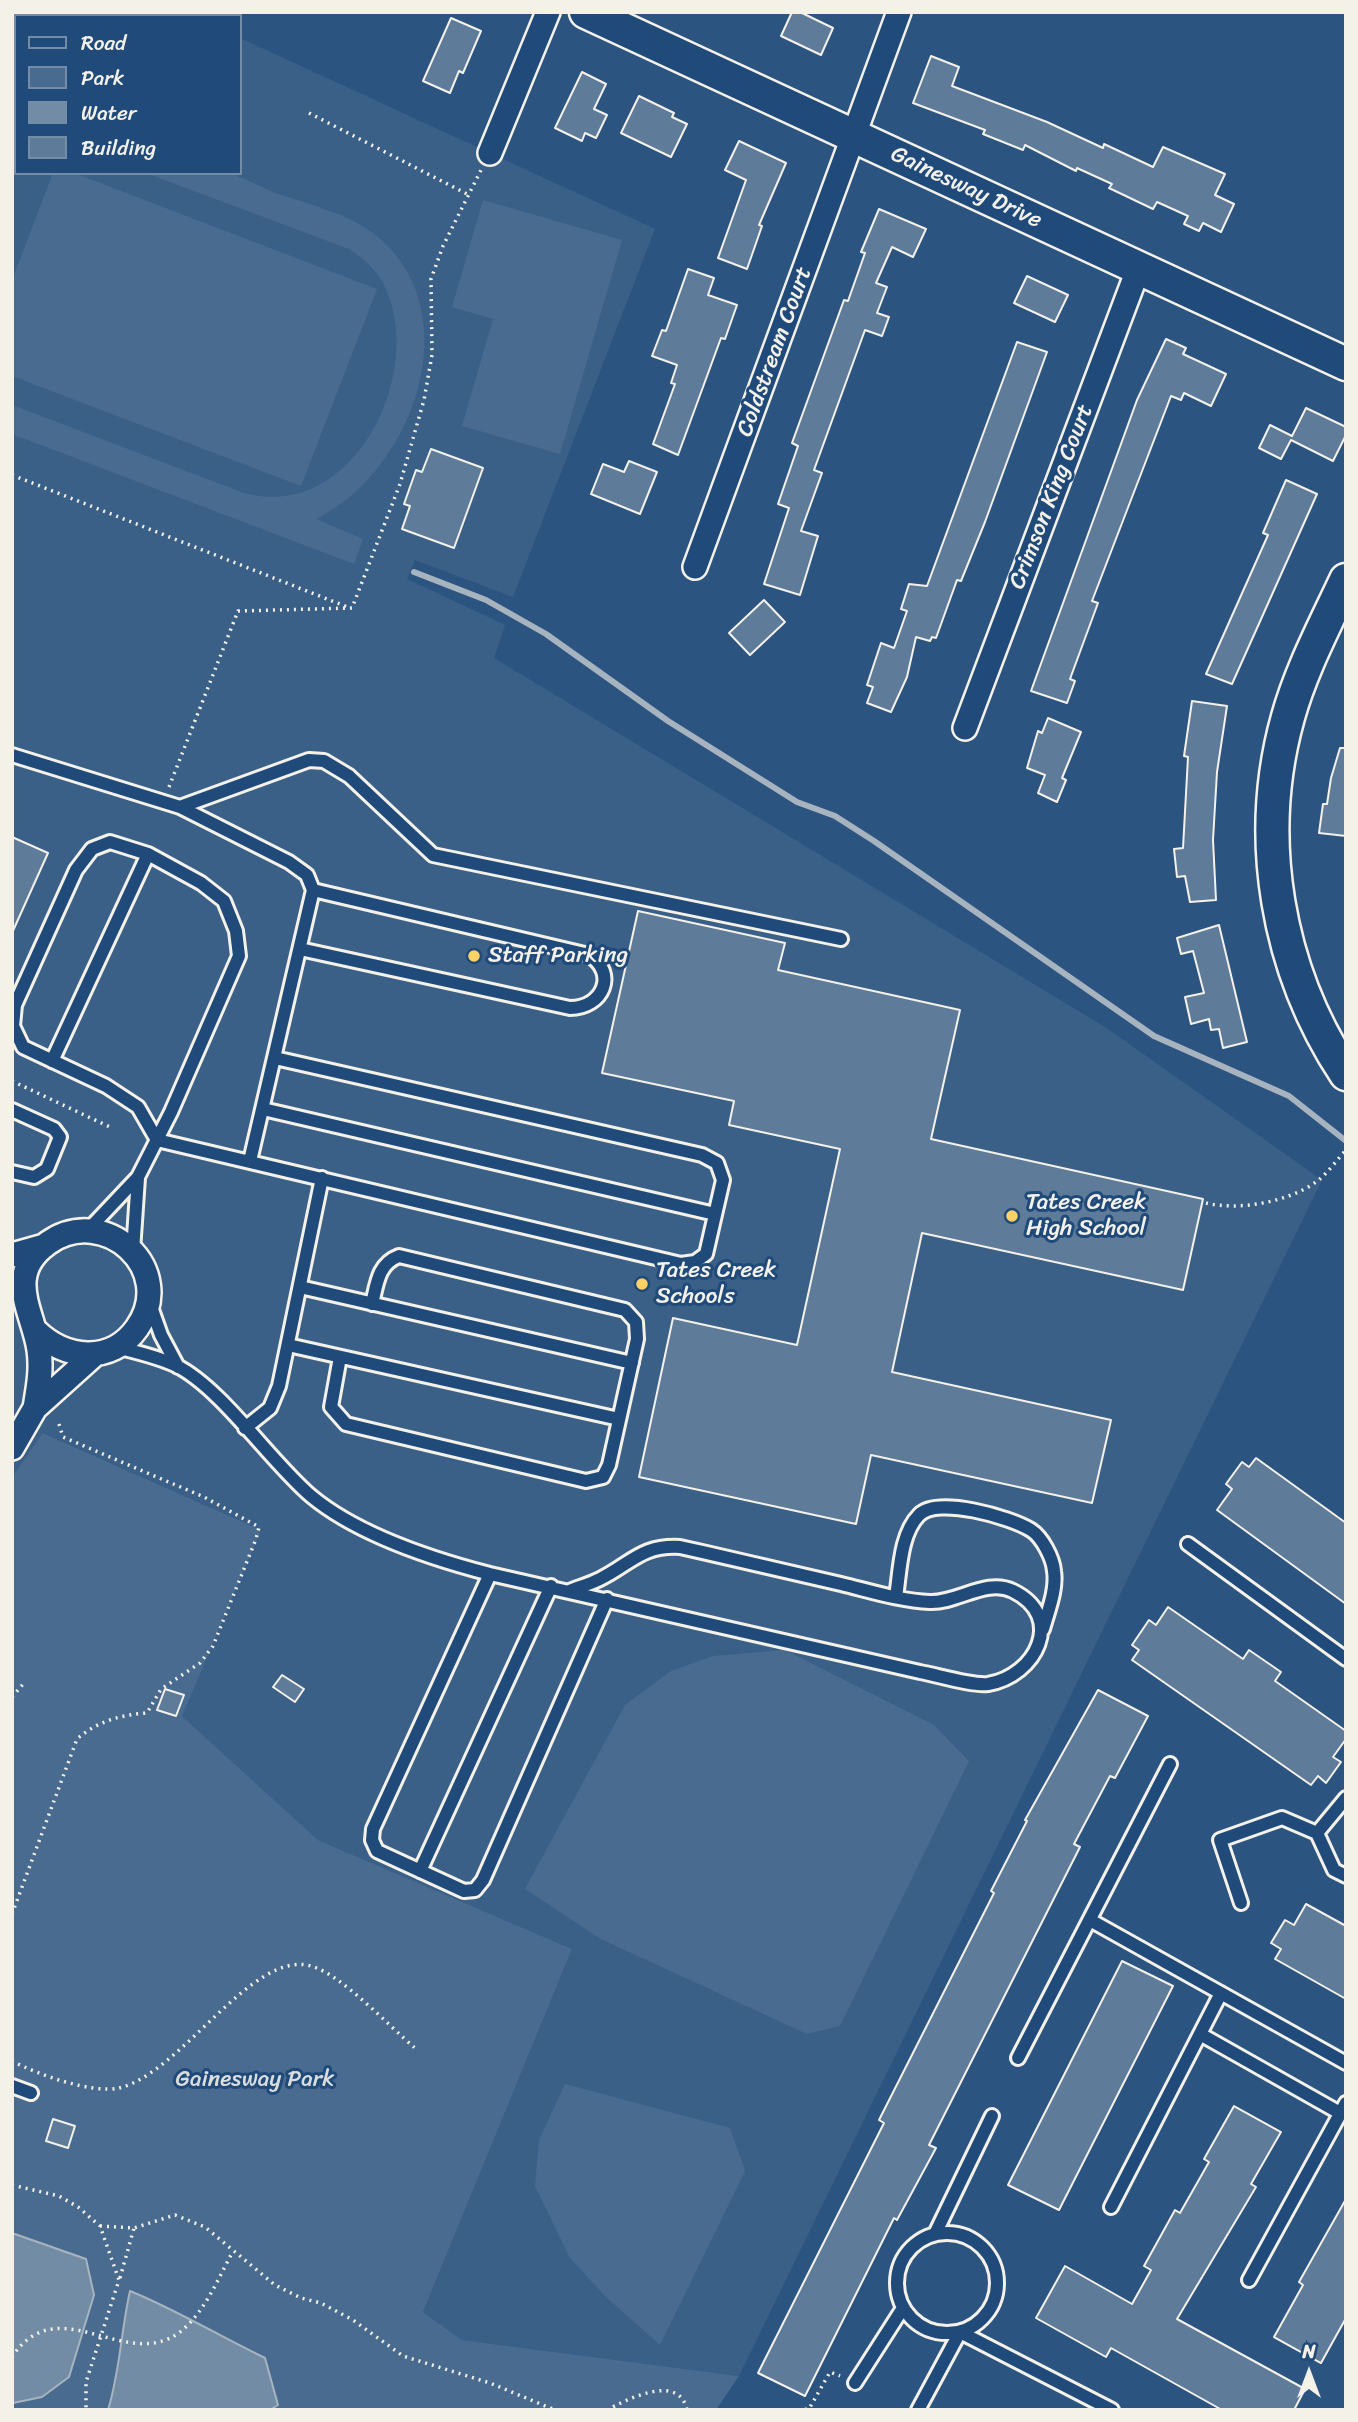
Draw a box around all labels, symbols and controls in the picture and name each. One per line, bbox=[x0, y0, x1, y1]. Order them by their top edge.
legend bbox=[14, 14, 242, 175]
text: Road bbox=[81, 24, 126, 62]
text: Park bbox=[81, 59, 124, 97]
text: Water bbox=[81, 94, 136, 132]
text: Building bbox=[81, 129, 156, 167]
street label: Gainesway Drive bbox=[886, 141, 1046, 235]
street label: Coldstream Court bbox=[732, 263, 818, 441]
street label: Crimson King Court bbox=[1004, 401, 1100, 593]
place label: Staff Parking bbox=[488, 942, 628, 970]
marker: Staff Parking bbox=[466, 948, 482, 964]
place label: Tates Creek High School bbox=[1026, 1189, 1146, 1243]
marker: Tates Creek High School bbox=[1004, 1208, 1020, 1224]
place label: Tates Creek Schools bbox=[656, 1257, 776, 1311]
marker: Tates Creek Schools bbox=[634, 1276, 650, 1292]
park label: Gainesway Park bbox=[176, 2066, 334, 2094]
text: N bbox=[1302, 2335, 1316, 2368]
north arrow bbox=[1274, 2338, 1344, 2408]

